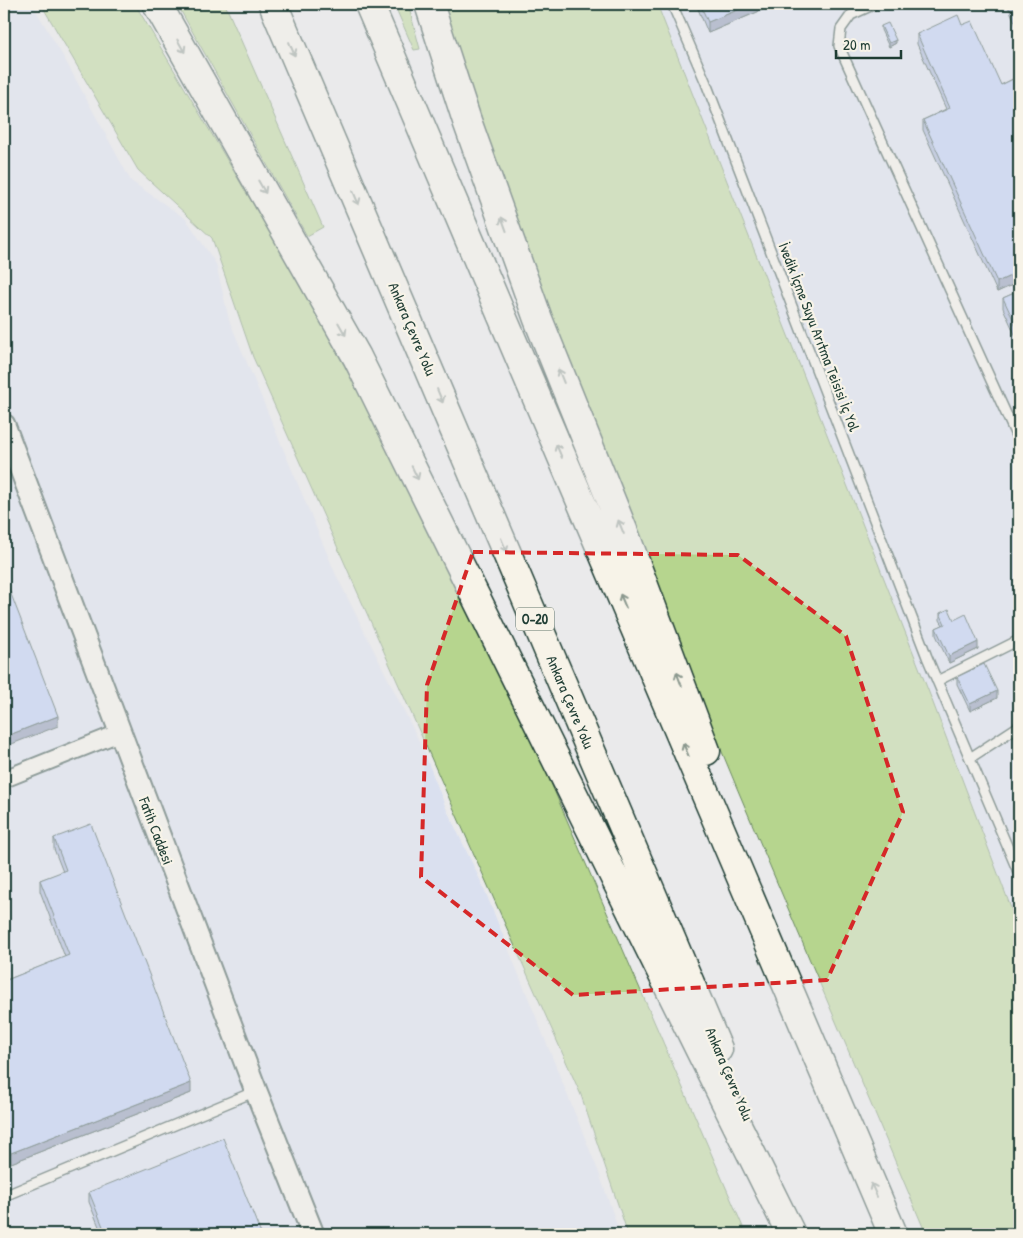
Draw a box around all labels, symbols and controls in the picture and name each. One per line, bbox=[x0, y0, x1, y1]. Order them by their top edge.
scale bar bbox=[836, 28, 900, 60]
text: 20 m bbox=[843, 34, 870, 55]
one-way arrow bbox=[177, 38, 187, 53]
one-way arrow bbox=[288, 41, 297, 56]
one-way arrow bbox=[257, 180, 267, 194]
one-way arrow bbox=[351, 190, 361, 205]
one-way arrow bbox=[499, 216, 508, 232]
street label: İvedik İçme Suyu Arıtma Teisisi İç Yol bbox=[774, 239, 865, 434]
street label: Ankara Çevre Yolu bbox=[383, 279, 442, 379]
one-way arrow bbox=[337, 321, 347, 335]
one-way arrow bbox=[556, 369, 565, 384]
one-way arrow bbox=[436, 388, 445, 403]
one-way arrow bbox=[554, 444, 563, 459]
one-way arrow bbox=[410, 466, 420, 481]
one-way arrow bbox=[616, 520, 626, 535]
one-way arrow bbox=[499, 537, 509, 552]
one-way arrow bbox=[617, 594, 627, 609]
road number: O-20 bbox=[516, 608, 554, 630]
street label: Ankara Çevre Yolu bbox=[541, 652, 600, 752]
one-way arrow bbox=[673, 672, 683, 687]
one-way arrow bbox=[681, 743, 691, 758]
street label: Fatih Caddesi bbox=[134, 793, 179, 868]
street label: Ankara Çevre Yolu bbox=[700, 1024, 759, 1124]
one-way arrow bbox=[868, 1183, 878, 1198]

